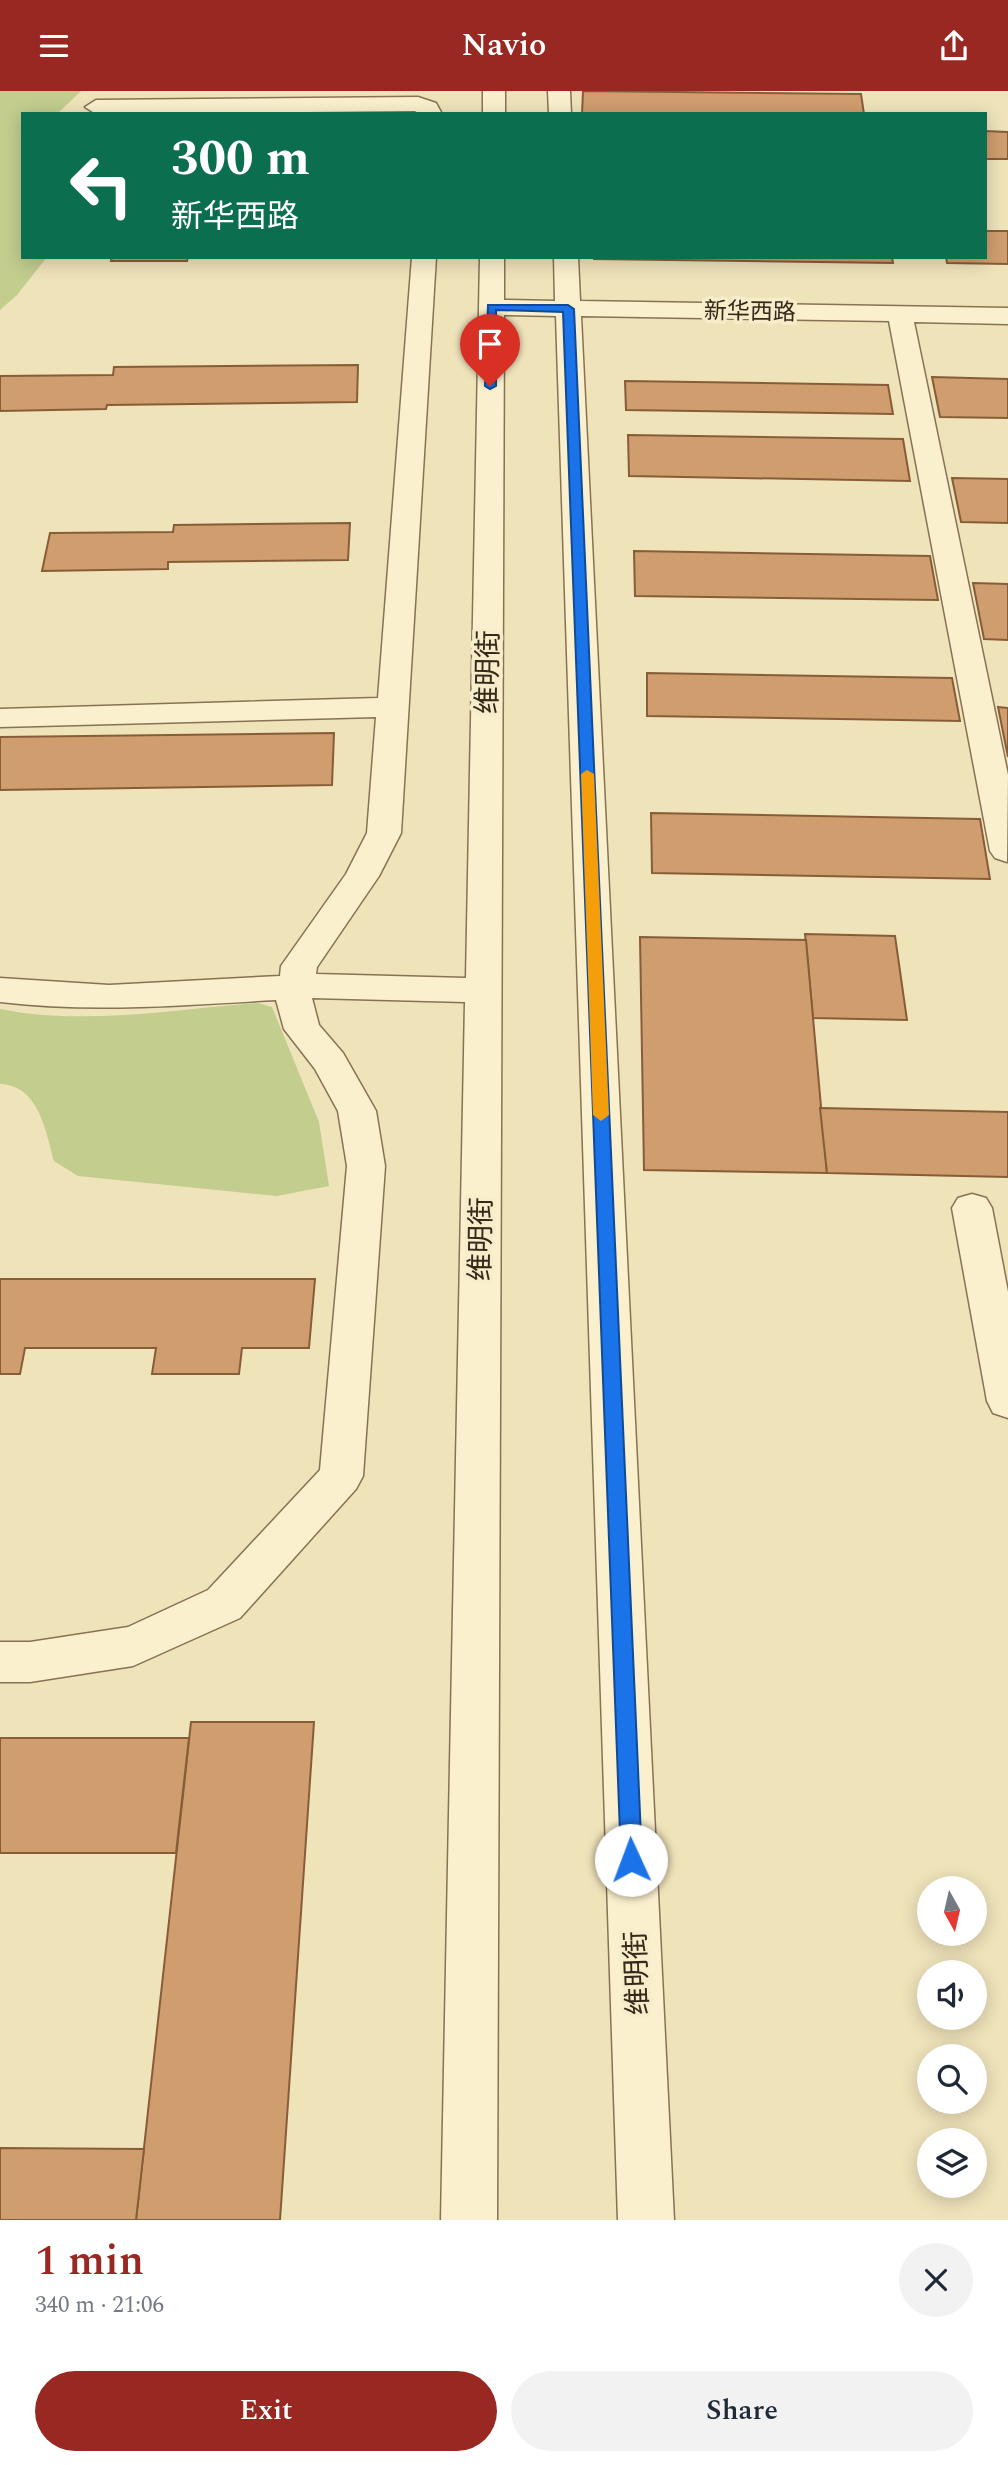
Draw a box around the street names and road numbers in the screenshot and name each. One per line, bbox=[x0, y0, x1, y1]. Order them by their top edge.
street label: 新华西路 bbox=[704, 294, 796, 331]
street label: 维明街 bbox=[466, 630, 511, 714]
street label: 维明街 bbox=[459, 1197, 504, 1281]
street label: 维明街 bbox=[615, 1930, 660, 2016]

